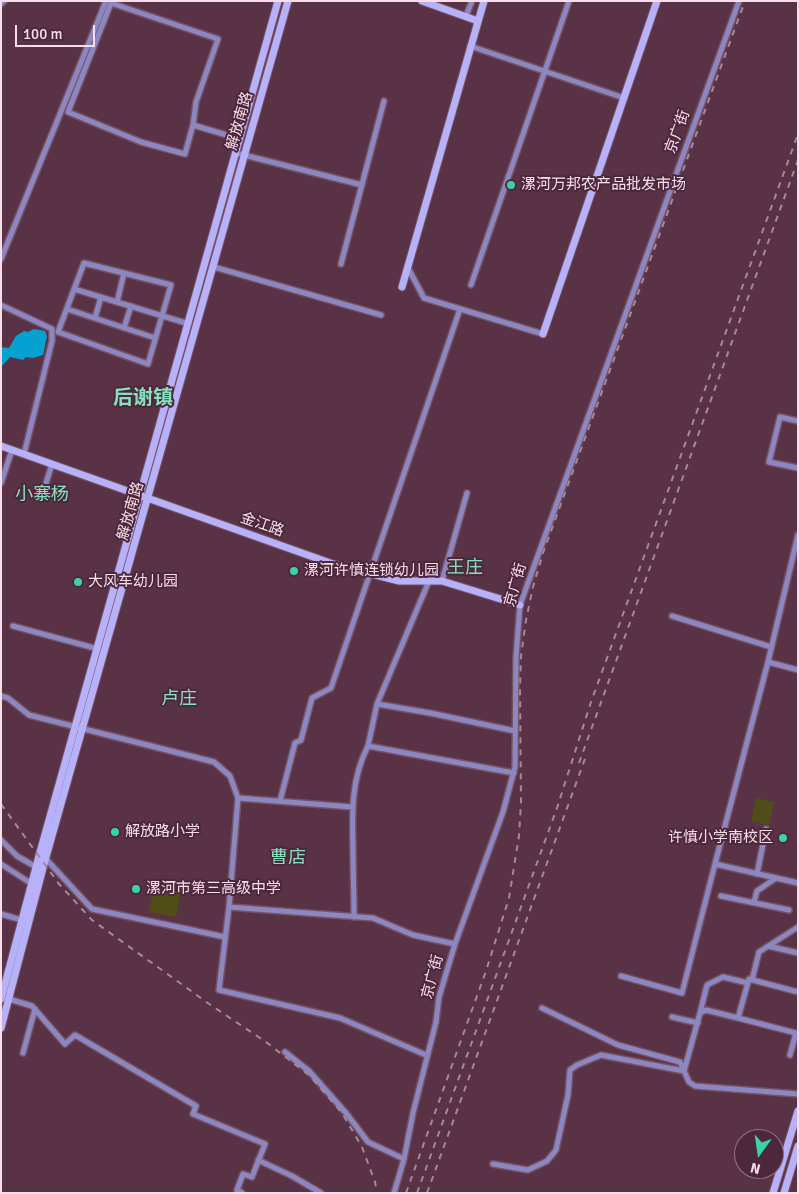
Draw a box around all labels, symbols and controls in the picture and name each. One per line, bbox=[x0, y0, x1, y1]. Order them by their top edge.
scale bar bbox=[18, 15, 98, 47]
text: 100 m bbox=[23, 25, 63, 43]
street label: 解放南路 bbox=[223, 90, 257, 152]
street label: 京广街 bbox=[662, 108, 694, 156]
place label: 漯河万邦农产品批发市场 bbox=[521, 176, 686, 194]
marker: 漯河万邦农产品批发市场 bbox=[505, 179, 517, 191]
district label: 后谢镇 bbox=[113, 387, 173, 411]
street label: 解放南路 bbox=[114, 480, 148, 542]
district label: 小寨杨 bbox=[15, 484, 69, 506]
street label: 金江路 bbox=[238, 509, 286, 541]
district label: 王庄 bbox=[447, 557, 483, 579]
street label: 京广街 bbox=[501, 561, 531, 609]
place label: 漯河许慎连锁幼儿园 bbox=[304, 562, 439, 580]
marker: 漯河许慎连锁幼儿园 bbox=[288, 565, 300, 577]
place label: 大风车幼儿园 bbox=[88, 573, 178, 591]
marker: 大风车幼儿园 bbox=[72, 576, 84, 588]
district label: 卢庄 bbox=[161, 688, 197, 710]
place label: 解放路小学 bbox=[125, 823, 200, 841]
marker: 解放路小学 bbox=[109, 826, 121, 838]
place label: 许慎小学南校区 bbox=[668, 829, 773, 847]
marker: 许慎小学南校区 bbox=[777, 832, 789, 844]
district label: 曹店 bbox=[270, 847, 306, 869]
place label: 漯河市第三高级中学 bbox=[146, 880, 281, 898]
marker: 漯河市第三高级中学 bbox=[130, 883, 142, 895]
street label: 京广街 bbox=[418, 953, 448, 1001]
north arrow bbox=[734, 1129, 784, 1179]
text: N bbox=[749, 1159, 762, 1177]

